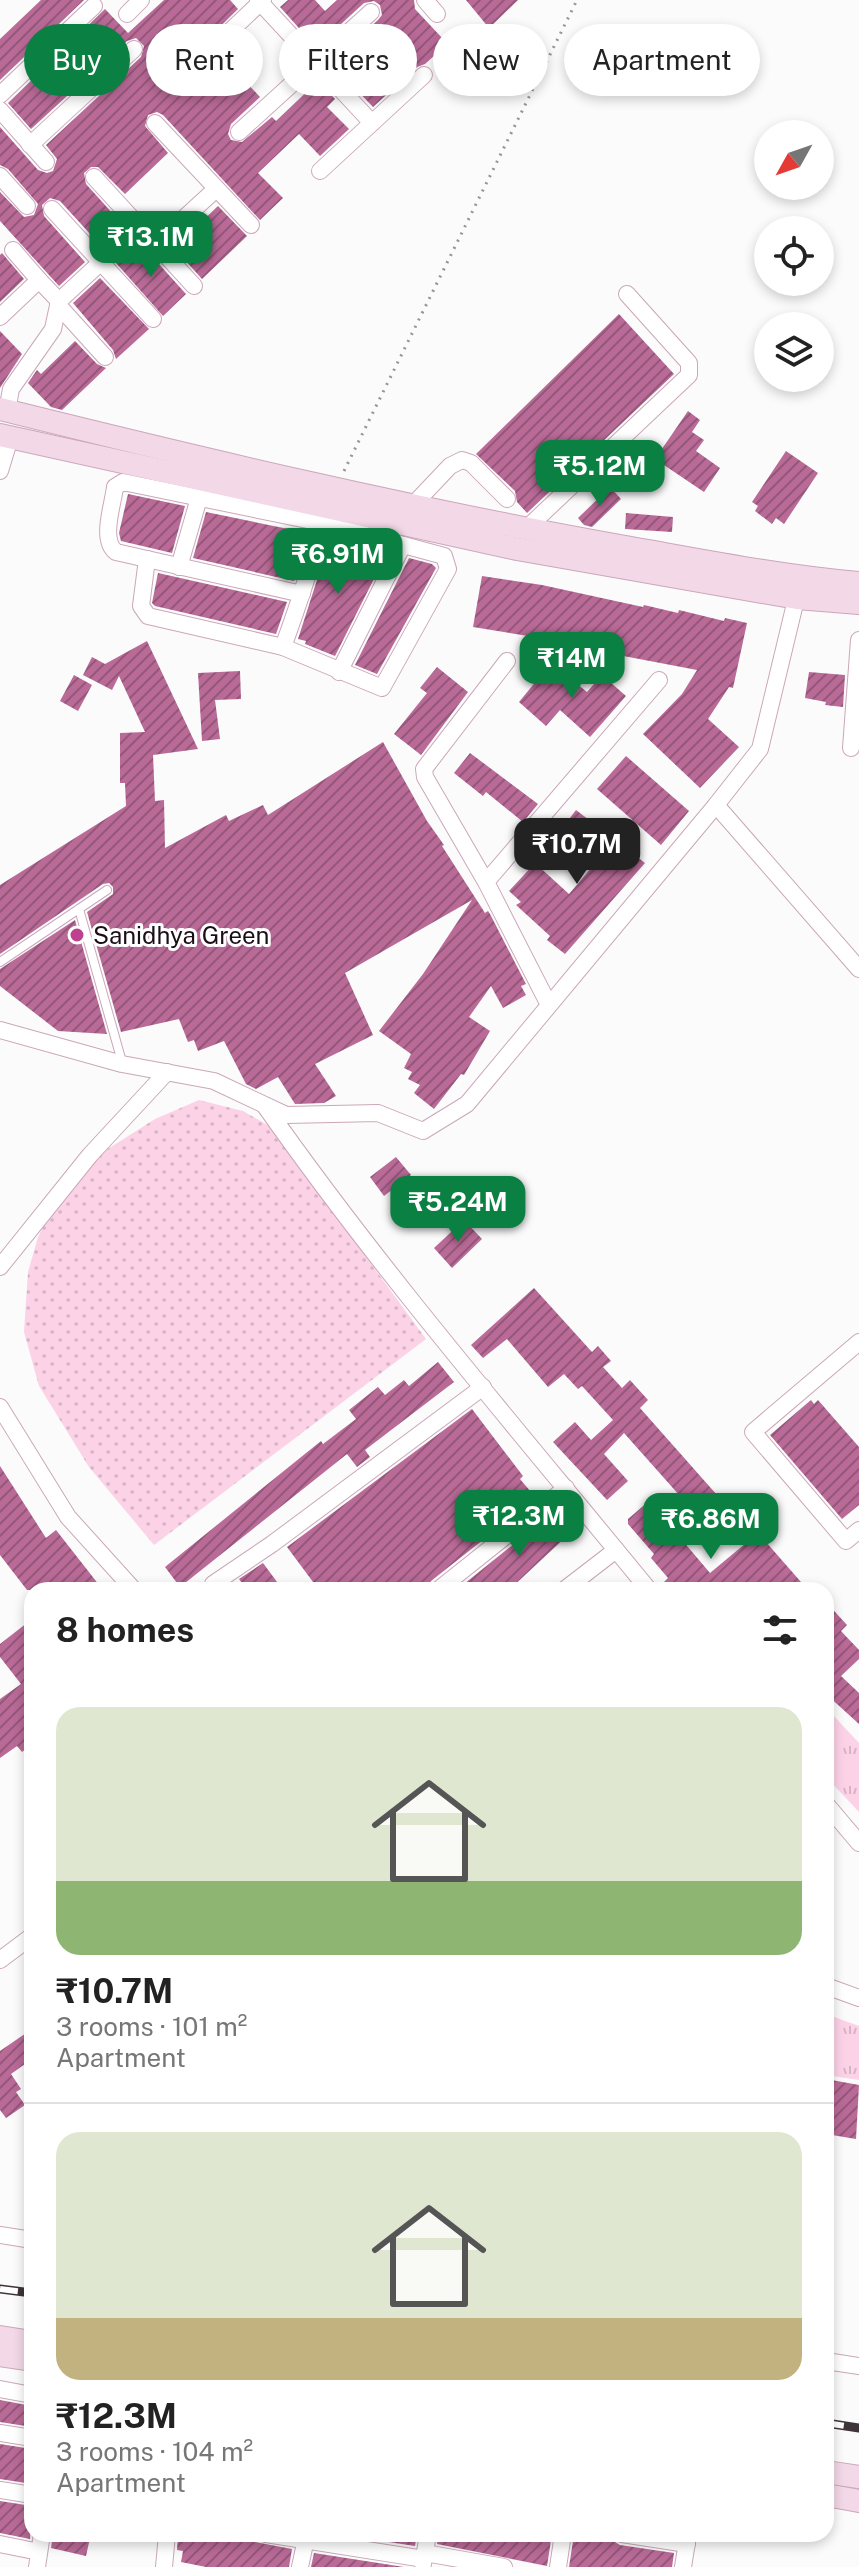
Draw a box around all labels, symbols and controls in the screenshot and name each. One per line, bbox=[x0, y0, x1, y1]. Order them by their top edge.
chip: Buy bbox=[24, 24, 130, 96]
chip: Rent bbox=[146, 24, 263, 96]
chip: Filters bbox=[279, 24, 417, 96]
chip: New bbox=[433, 24, 548, 96]
chip: Apartment bbox=[564, 24, 760, 96]
north arrow bbox=[754, 120, 834, 200]
map controls bbox=[754, 120, 834, 392]
pin: ₹13.1M bbox=[86, 211, 216, 279]
button: locate bbox=[754, 216, 834, 296]
text: ₹13.1M bbox=[107, 221, 195, 252]
button: layers bbox=[754, 312, 834, 392]
pin: ₹5.12M bbox=[535, 440, 665, 508]
text: ₹5.12M bbox=[554, 450, 646, 481]
pin: ₹6.91M bbox=[273, 528, 403, 596]
text: ₹6.91M bbox=[291, 538, 385, 569]
pin: ₹14M bbox=[525, 632, 619, 700]
text: ₹14M bbox=[538, 642, 606, 673]
pin: ₹10.7M bbox=[512, 818, 642, 886]
text: ₹10.7M bbox=[532, 828, 622, 859]
place label: Sanidhya Green bbox=[93, 921, 269, 949]
marker: Sanidhya Green bbox=[68, 926, 86, 944]
pin: ₹5.24M bbox=[393, 1176, 523, 1244]
text: ₹5.24M bbox=[408, 1186, 508, 1217]
pin: ₹12.3M bbox=[454, 1490, 584, 1558]
pin: ₹6.86M bbox=[646, 1493, 776, 1561]
text: ₹12.3M bbox=[473, 1500, 565, 1531]
text: ₹6.86M bbox=[661, 1503, 761, 1534]
icon: filters bbox=[758, 1608, 802, 1652]
text: 8 homes bbox=[56, 1610, 194, 1650]
icon: home bbox=[357, 1759, 501, 1903]
text: ₹10.7M bbox=[56, 1971, 173, 2011]
text: 3 rooms · 101 m² bbox=[56, 2011, 247, 2042]
text: Apartment bbox=[56, 2042, 186, 2073]
icon: home bbox=[357, 2184, 501, 2328]
text: ₹12.3M bbox=[56, 2396, 177, 2436]
text: 3 rooms · 104 m² bbox=[56, 2436, 253, 2467]
text: Apartment bbox=[56, 2467, 186, 2498]

